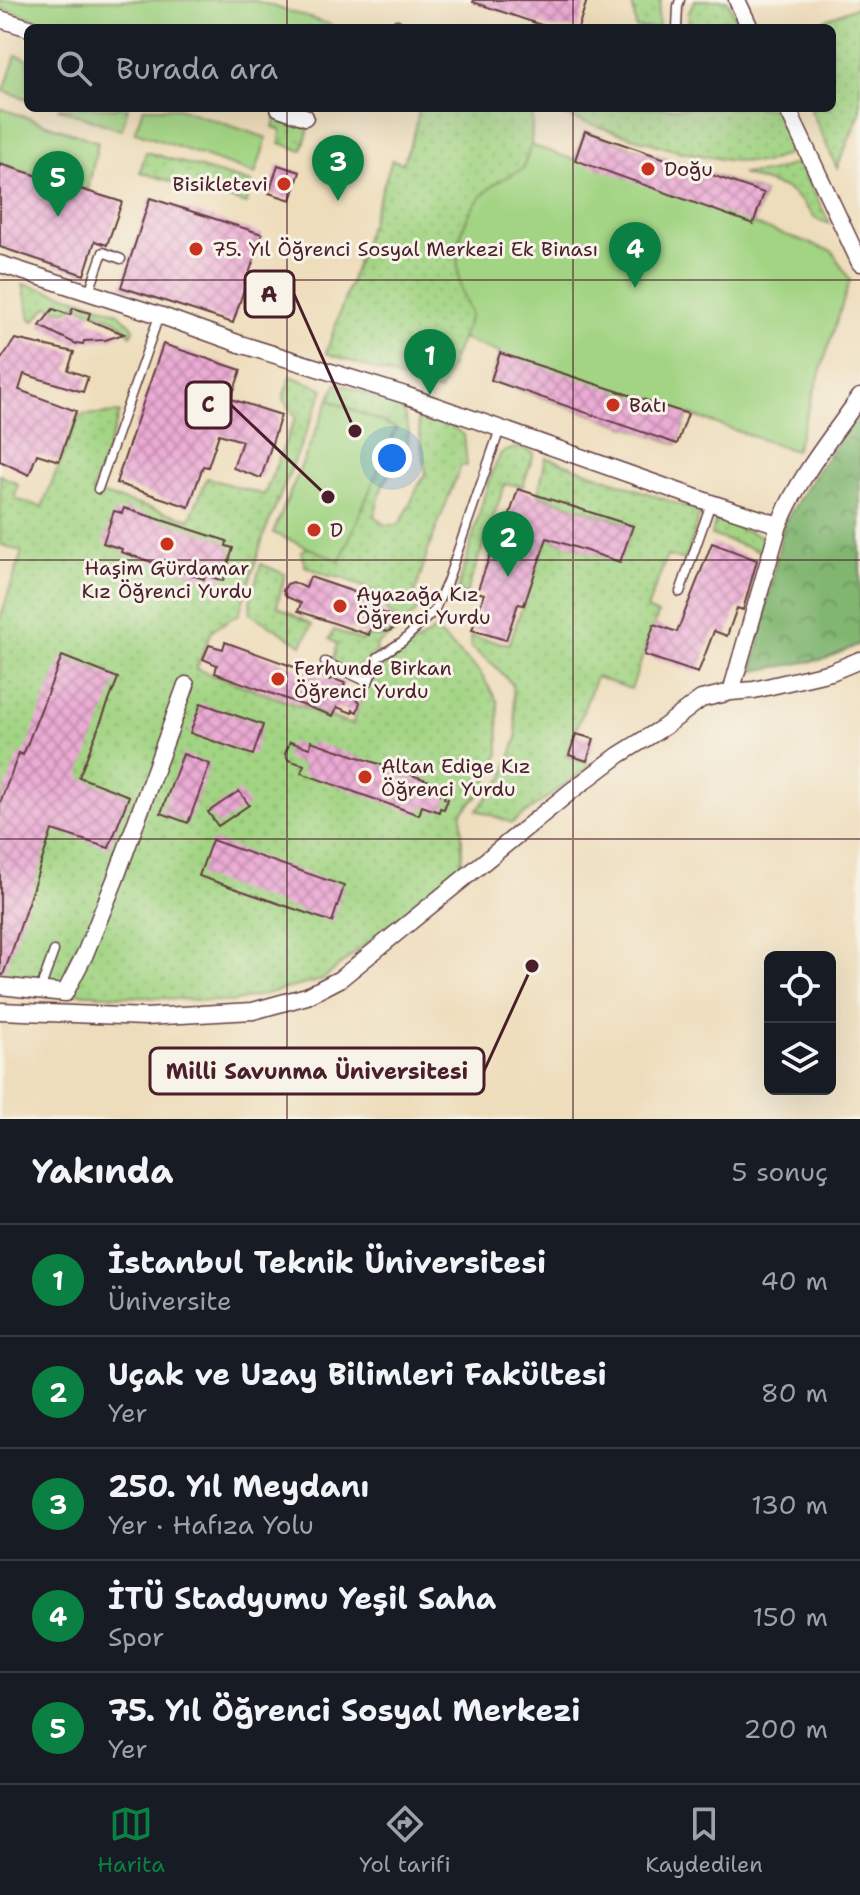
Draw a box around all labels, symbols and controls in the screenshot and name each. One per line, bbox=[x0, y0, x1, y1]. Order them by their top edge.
search box bbox=[24, 24, 836, 112]
icon: search bbox=[52, 46, 96, 90]
text: Burada ara bbox=[116, 48, 278, 89]
pin: 3 bbox=[312, 135, 364, 201]
pin: 5 bbox=[32, 151, 84, 217]
place label: Doğu bbox=[664, 156, 713, 182]
marker: Doğu bbox=[639, 160, 657, 178]
place label: Bisikletevi bbox=[173, 171, 268, 197]
marker: Bisikletevi bbox=[275, 175, 293, 193]
pin: 4 bbox=[609, 222, 661, 288]
place label: 75. Yıl Öğrenci Sosyal Merkezi Ek Binası bbox=[212, 236, 598, 262]
marker: 75. Yıl Öğrenci Sosyal Merkezi Ek Binası bbox=[187, 240, 205, 258]
callout: A bbox=[245, 271, 294, 317]
text: A bbox=[261, 280, 278, 309]
pin: 1 bbox=[404, 329, 456, 395]
callout: C bbox=[186, 382, 231, 428]
text: C bbox=[201, 390, 215, 419]
place label: Batı bbox=[629, 392, 667, 418]
marker: Batı bbox=[604, 396, 622, 414]
your location bbox=[372, 438, 412, 478]
pin: 2 bbox=[482, 511, 534, 577]
place label: D bbox=[330, 517, 343, 543]
marker: D bbox=[305, 521, 323, 539]
marker: Haşim Gürdamar Kız Öğrenci Yurdu bbox=[158, 535, 176, 553]
place label: Haşim Gürdamar Kız Öğrenci Yurdu bbox=[82, 555, 252, 604]
place label: Ayazağa Kız Öğrenci Yurdu bbox=[356, 581, 491, 630]
marker: Ayazağa Kız Öğrenci Yurdu bbox=[331, 597, 349, 615]
place label: Ferhunde Birkan Öğrenci Yurdu bbox=[294, 655, 452, 704]
marker: Ferhunde Birkan Öğrenci Yurdu bbox=[269, 670, 287, 688]
place label: Altan Edige Kız Öğrenci Yurdu bbox=[381, 753, 531, 802]
marker: Altan Edige Kız Öğrenci Yurdu bbox=[356, 768, 374, 786]
map controls bbox=[764, 951, 836, 1095]
button: locate bbox=[764, 951, 836, 1023]
button: layers bbox=[764, 1023, 836, 1095]
callout: Milli Savunma Üniversitesi bbox=[150, 1048, 484, 1094]
text: Milli Savunma Üniversitesi bbox=[166, 1057, 468, 1086]
text: Yakında bbox=[32, 1148, 174, 1194]
text: 5 sonuç bbox=[731, 1154, 828, 1189]
text: İstanbul Teknik Üniversitesi bbox=[108, 1242, 546, 1283]
text: 1 bbox=[52, 1263, 64, 1298]
text: 40 m bbox=[761, 1263, 828, 1298]
text: Üniversite bbox=[108, 1283, 232, 1318]
text: Uçak ve Uzay Bilimleri Fakültesi bbox=[108, 1354, 607, 1395]
text: 2 bbox=[49, 1375, 67, 1410]
text: 80 m bbox=[761, 1375, 828, 1410]
text: Yer bbox=[108, 1395, 148, 1430]
text: 250. Yıl Meydanı bbox=[108, 1466, 370, 1507]
text: 3 bbox=[49, 1487, 67, 1522]
text: 130 m bbox=[751, 1487, 828, 1522]
text: Yer · Hafıza Yolu bbox=[108, 1507, 314, 1542]
text: İTÜ Stadyumu Yeşil Saha bbox=[108, 1578, 496, 1619]
text: 4 bbox=[49, 1599, 67, 1634]
text: 150 m bbox=[752, 1599, 828, 1634]
text: Spor bbox=[108, 1619, 164, 1654]
text: 75. Yıl Öğrenci Sosyal Merkezi bbox=[108, 1690, 581, 1731]
text: 5 bbox=[50, 1711, 66, 1746]
text: 200 m bbox=[743, 1711, 828, 1746]
text: Yer bbox=[108, 1731, 148, 1766]
tab: Harita bbox=[97, 1802, 165, 1879]
tab: Yol tarifi bbox=[359, 1802, 451, 1879]
tab: Kaydedilen bbox=[645, 1802, 763, 1879]

